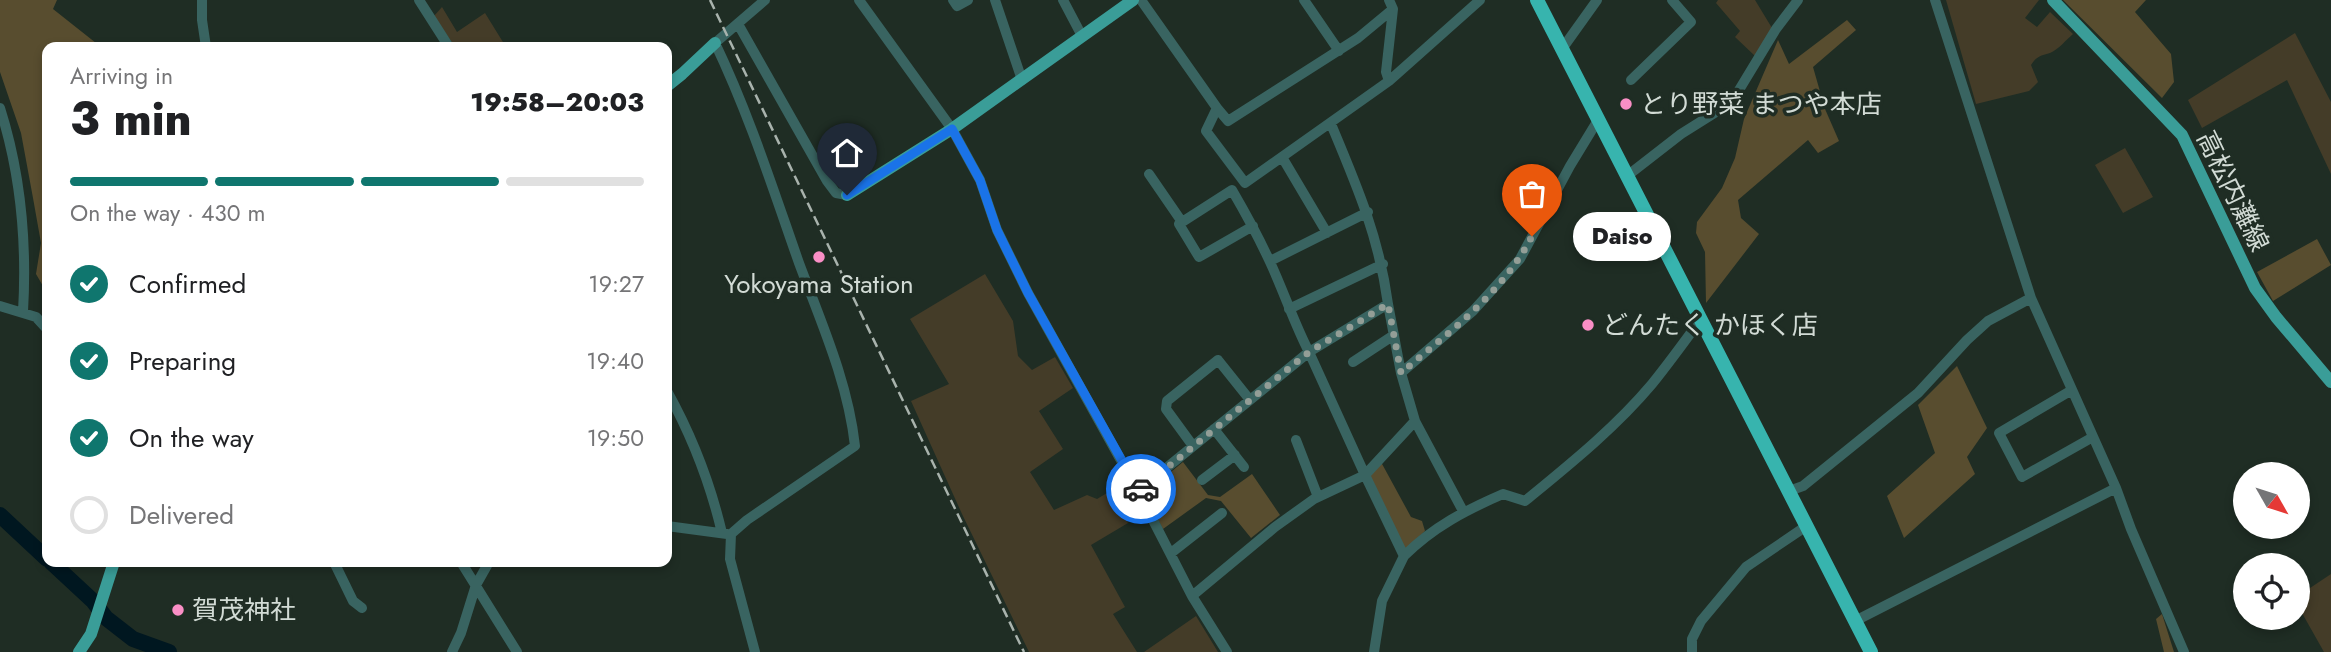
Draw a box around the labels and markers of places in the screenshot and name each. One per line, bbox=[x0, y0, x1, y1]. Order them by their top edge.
place label: とり野菜 まつや本店 bbox=[1640, 85, 1882, 123]
marker: とり野菜 まつや本店 bbox=[1618, 96, 1634, 112]
pin bbox=[817, 123, 877, 195]
pin bbox=[1502, 164, 1562, 236]
callout: Daiso bbox=[1574, 212, 1672, 260]
marker: Yokoyama Station bbox=[811, 249, 827, 265]
place label: Yokoyama Station bbox=[724, 265, 914, 303]
place label: どんたく かほく店 bbox=[1602, 306, 1818, 344]
marker: どんたく かほく店 bbox=[1580, 317, 1596, 333]
place label: 賀茂神社 bbox=[192, 591, 296, 629]
marker: 賀茂神社 bbox=[170, 602, 186, 618]

